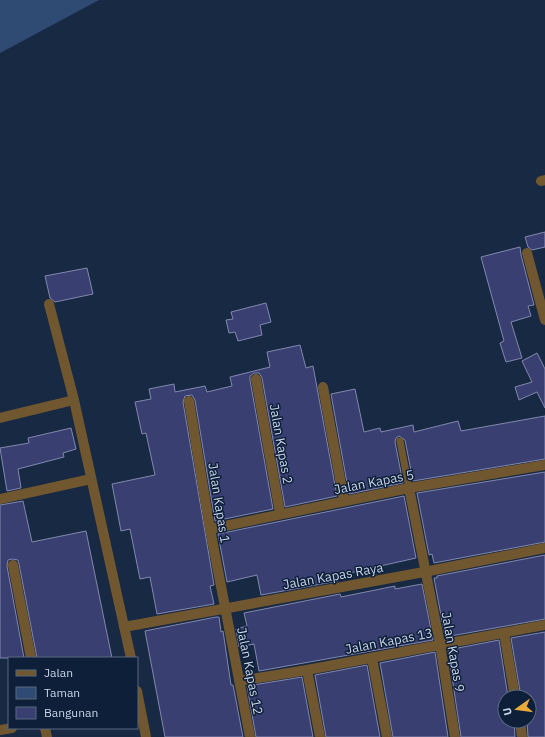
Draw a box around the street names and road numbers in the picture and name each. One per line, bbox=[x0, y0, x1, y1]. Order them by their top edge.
street label: Jalan Kapas 2 bbox=[266, 403, 296, 485]
street label: Jalan Kapas 1 bbox=[204, 462, 234, 545]
street label: Jalan Kapas 5 bbox=[333, 466, 415, 498]
street label: Jalan Kapas Raya bbox=[281, 559, 385, 593]
street label: Jalan Kapas 9 bbox=[438, 611, 468, 693]
street label: Jalan Kapas 13 bbox=[344, 624, 434, 658]
street label: Jalan Kapas 12 bbox=[233, 626, 267, 716]

